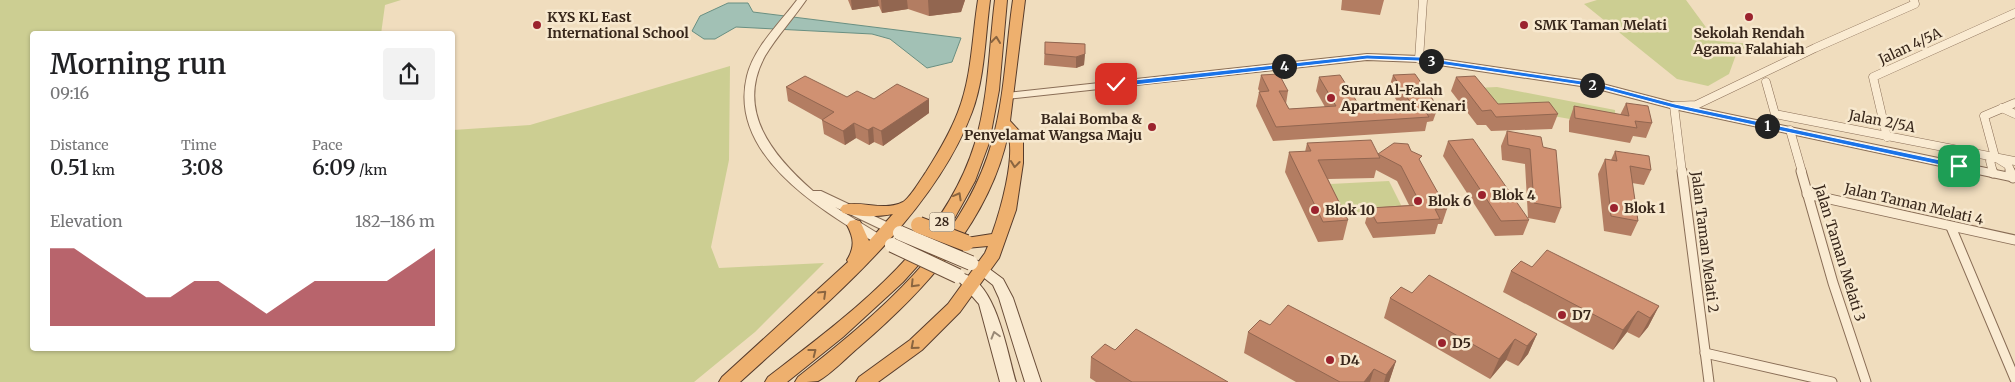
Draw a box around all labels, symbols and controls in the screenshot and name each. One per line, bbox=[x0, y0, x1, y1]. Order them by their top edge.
place label: KYS KL East International School bbox=[547, 8, 689, 42]
marker: Sekolah Rendah Agama Falahiah bbox=[1743, 11, 1755, 23]
place label: SMK Taman Melati bbox=[1534, 16, 1667, 34]
marker: KYS KL East International School bbox=[531, 19, 543, 31]
marker: SMK Taman Melati bbox=[1518, 19, 1530, 31]
place label: Sekolah Rendah Agama Falahiah bbox=[1692, 24, 1805, 58]
street label: Jalan 4/5A bbox=[1875, 24, 1945, 69]
one-way arrow bbox=[990, 36, 1001, 44]
text: Morning run bbox=[50, 46, 226, 82]
button: share bbox=[383, 48, 435, 100]
pin: 3 bbox=[1418, 48, 1444, 74]
text: 3 bbox=[1427, 52, 1436, 70]
pin: 4 bbox=[1272, 54, 1296, 78]
text: 4 bbox=[1280, 57, 1289, 75]
pin bbox=[1095, 63, 1137, 105]
icon: check bbox=[1102, 70, 1130, 98]
pin: 2 bbox=[1580, 72, 1604, 98]
text: 2 bbox=[1588, 76, 1597, 94]
place label: Surau Al-Falah Apartment Kenari bbox=[1340, 81, 1466, 115]
text: 09:16 bbox=[50, 83, 89, 103]
marker: Surau Al-Falah Apartment Kenari bbox=[1325, 92, 1337, 104]
street label: Jalan 2/5A bbox=[1846, 106, 1917, 136]
place label: Balai Bomba & Penyelamat Wangsa Maju bbox=[964, 110, 1142, 144]
pin: 1 bbox=[1754, 114, 1780, 138]
text: 1 bbox=[1764, 117, 1771, 135]
marker: Balai Bomba & Penyelamat Wangsa Maju bbox=[1146, 121, 1158, 133]
text: Distance bbox=[50, 136, 109, 154]
text: Time bbox=[181, 136, 217, 154]
text: Pace bbox=[312, 136, 343, 154]
pin bbox=[1938, 145, 1980, 187]
icon: arrive bbox=[1945, 152, 1973, 180]
text: 0.51 bbox=[50, 154, 89, 181]
text: 3:08 bbox=[181, 154, 223, 181]
text: 6:09 bbox=[312, 154, 356, 181]
text: km bbox=[89, 161, 115, 179]
text: /km bbox=[356, 161, 387, 179]
one-way arrow bbox=[1010, 161, 1021, 169]
street label: Jalan Taman Melati 2 bbox=[1687, 169, 1723, 314]
street label: Jalan Taman Melati 4 bbox=[1842, 179, 1986, 229]
street label: Jalan Taman Melati 3 bbox=[1810, 182, 1869, 324]
place label: Blok 4 bbox=[1492, 186, 1536, 204]
marker: Blok 4 bbox=[1476, 189, 1488, 201]
place label: Blok 6 bbox=[1428, 192, 1472, 210]
one-way arrow bbox=[952, 193, 962, 202]
marker: Blok 6 bbox=[1412, 195, 1424, 207]
place label: Blok 1 bbox=[1624, 199, 1666, 217]
place label: Blok 10 bbox=[1325, 201, 1375, 219]
marker: Blok 1 bbox=[1608, 202, 1620, 214]
marker: Blok 10 bbox=[1309, 204, 1321, 216]
text: Elevation bbox=[50, 211, 123, 231]
text: 182–186 m bbox=[355, 211, 435, 231]
road number: 28 bbox=[930, 212, 954, 232]
one-way arrow bbox=[911, 278, 920, 287]
one-way arrow bbox=[817, 291, 826, 300]
place label: D7 bbox=[1572, 306, 1591, 324]
marker: D7 bbox=[1556, 309, 1568, 321]
one-way arrow bbox=[990, 331, 1001, 339]
place label: D5 bbox=[1452, 334, 1471, 352]
marker: D5 bbox=[1436, 337, 1448, 349]
one-way arrow bbox=[911, 340, 920, 349]
one-way arrow bbox=[807, 349, 816, 358]
place label: D4 bbox=[1340, 351, 1360, 369]
marker: D4 bbox=[1324, 354, 1336, 366]

